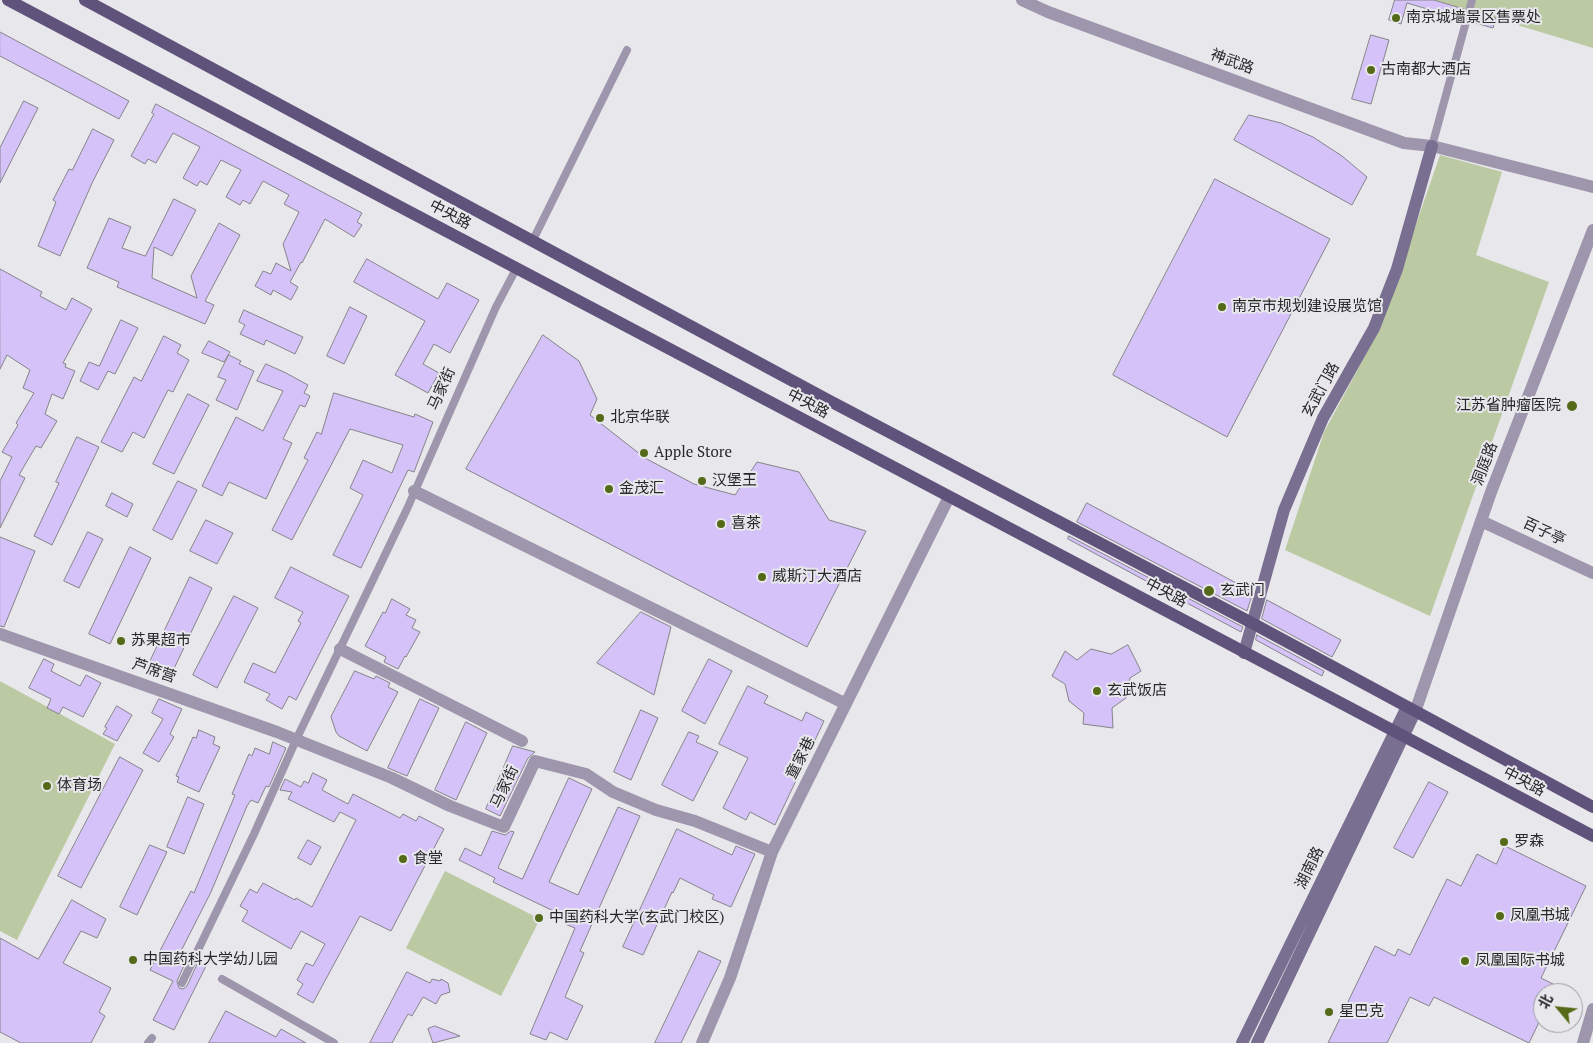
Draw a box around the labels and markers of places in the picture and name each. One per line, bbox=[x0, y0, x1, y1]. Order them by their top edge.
place label: 南京城墙景区售票处 bbox=[1406, 9, 1541, 27]
marker: 南京城墙景区售票处 bbox=[1390, 12, 1402, 24]
place label: 古南都大酒店 bbox=[1381, 61, 1471, 79]
marker: 古南都大酒店 bbox=[1365, 64, 1377, 76]
place label: 南京市规划建设展览馆 bbox=[1232, 298, 1382, 316]
marker: 南京市规划建设展览馆 bbox=[1216, 301, 1228, 313]
place label: 江苏省肿瘤医院 bbox=[1456, 397, 1561, 415]
marker: 江苏省肿瘤医院 bbox=[1565, 399, 1579, 413]
place label: 北京华联 bbox=[610, 409, 670, 427]
marker: 北京华联 bbox=[594, 412, 606, 424]
place label: Apple Store bbox=[654, 444, 732, 462]
marker: Apple Store bbox=[638, 447, 650, 459]
place label: 汉堡王 bbox=[712, 472, 757, 490]
marker: 汉堡王 bbox=[696, 475, 708, 487]
place label: 金茂汇 bbox=[619, 480, 664, 498]
marker: 金茂汇 bbox=[603, 483, 615, 495]
place label: 喜茶 bbox=[731, 515, 761, 533]
marker: 喜茶 bbox=[715, 518, 727, 530]
place label: 威斯汀大酒店 bbox=[772, 568, 862, 586]
marker: 威斯汀大酒店 bbox=[756, 571, 768, 583]
place label: 玄武门 bbox=[1220, 582, 1265, 600]
marker: 玄武门 bbox=[1202, 584, 1216, 598]
place label: 苏果超市 bbox=[131, 632, 191, 650]
marker: 苏果超市 bbox=[115, 635, 127, 647]
place label: 玄武饭店 bbox=[1107, 682, 1167, 700]
marker: 玄武饭店 bbox=[1091, 685, 1103, 697]
place label: 体育场 bbox=[57, 777, 102, 795]
marker: 体育场 bbox=[41, 780, 53, 792]
place label: 罗森 bbox=[1514, 833, 1544, 851]
marker: 罗森 bbox=[1498, 836, 1510, 848]
place label: 食堂 bbox=[413, 850, 443, 868]
marker: 食堂 bbox=[397, 853, 409, 865]
place label: 凤凰书城 bbox=[1510, 907, 1570, 925]
place label: 中国药科大学(玄武门校区) bbox=[549, 909, 724, 927]
marker: 凤凰书城 bbox=[1494, 910, 1506, 922]
marker: 中国药科大学(玄武门校区) bbox=[533, 912, 545, 924]
place label: 中国药科大学幼儿园 bbox=[143, 951, 278, 969]
place label: 凤凰国际书城 bbox=[1475, 952, 1565, 970]
marker: 中国药科大学幼儿园 bbox=[127, 954, 139, 966]
marker: 凤凰国际书城 bbox=[1459, 955, 1471, 967]
place label: 星巴克 bbox=[1339, 1003, 1384, 1021]
marker: 星巴克 bbox=[1323, 1006, 1335, 1018]

